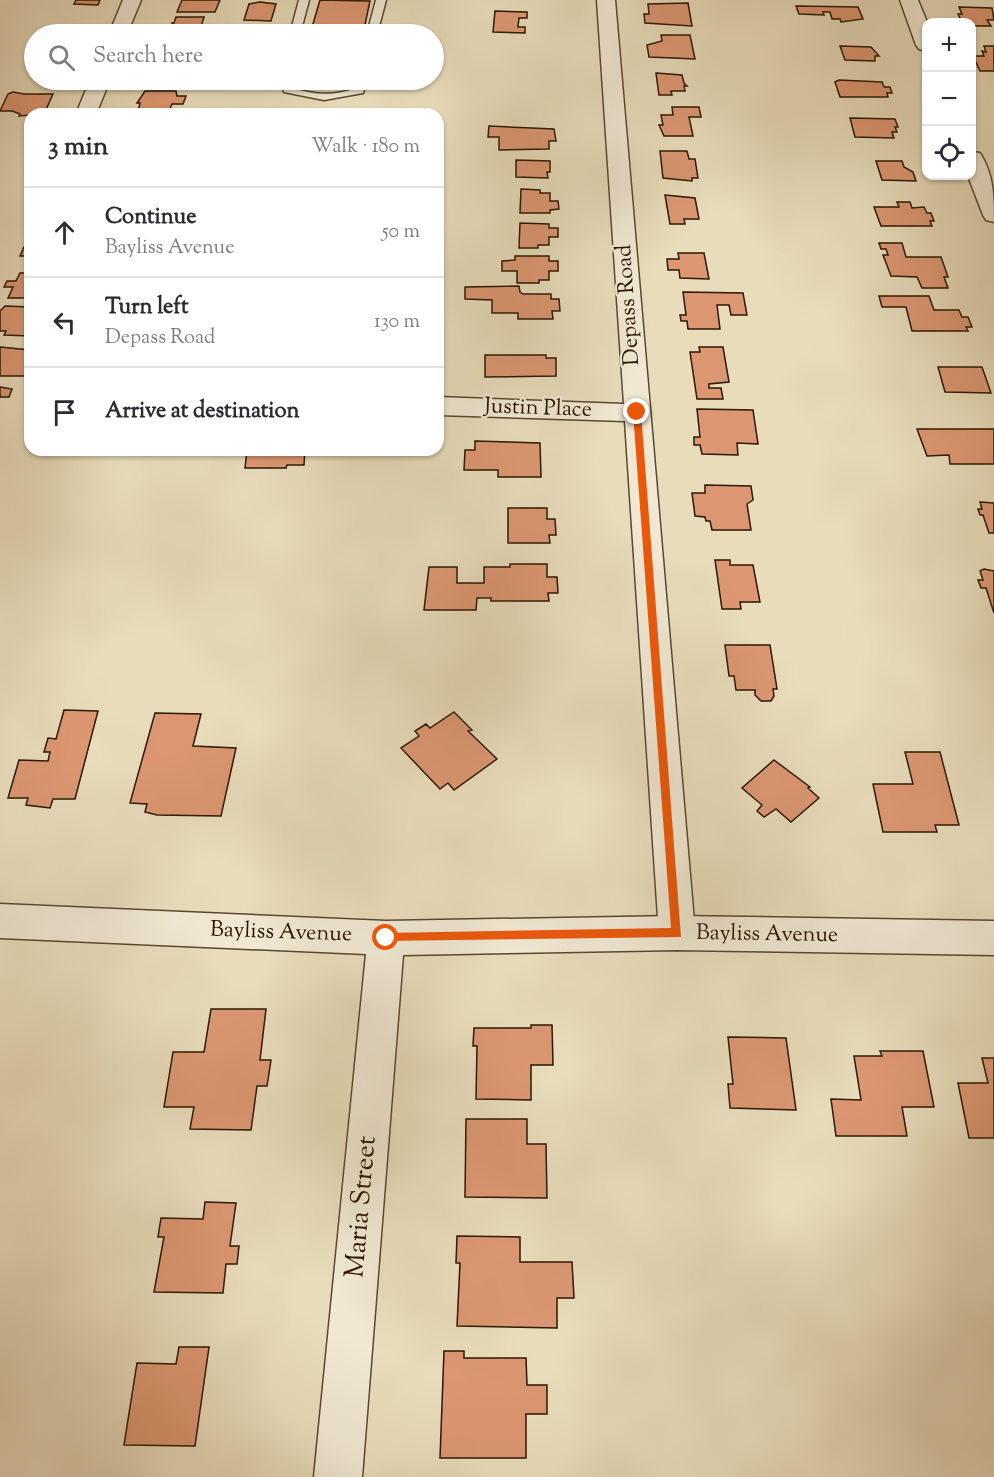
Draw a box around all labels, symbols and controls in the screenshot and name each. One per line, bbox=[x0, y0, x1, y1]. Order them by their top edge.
map controls bbox=[922, 18, 976, 180]
button: + bbox=[922, 18, 976, 72]
search box bbox=[24, 24, 444, 90]
icon: search bbox=[45, 41, 78, 74]
text: Search here bbox=[93, 41, 203, 73]
button: − bbox=[922, 72, 976, 126]
button: locate bbox=[922, 126, 976, 180]
text: 3 min bbox=[48, 129, 108, 166]
text: Walk · 180 m bbox=[311, 133, 420, 162]
text: Continue bbox=[105, 202, 196, 234]
icon: ahead bbox=[48, 216, 81, 249]
text: 50 m bbox=[382, 218, 420, 247]
text: Bayliss Avenue bbox=[105, 234, 234, 263]
street label: Depass Road bbox=[609, 243, 649, 367]
text: Turn left bbox=[105, 292, 188, 324]
icon: left bbox=[48, 306, 81, 339]
text: 130 m bbox=[374, 308, 420, 337]
text: Depass Road bbox=[105, 324, 215, 353]
street label: Justin Place bbox=[483, 391, 592, 427]
icon: arrive bbox=[48, 396, 81, 429]
text: Arrive at destination bbox=[105, 396, 300, 428]
route end bbox=[623, 398, 649, 424]
street label: Bayliss Avenue bbox=[209, 915, 353, 951]
street label: Bayliss Avenue bbox=[696, 918, 838, 952]
route start bbox=[372, 924, 398, 950]
street label: Maria Street bbox=[336, 1134, 388, 1280]

